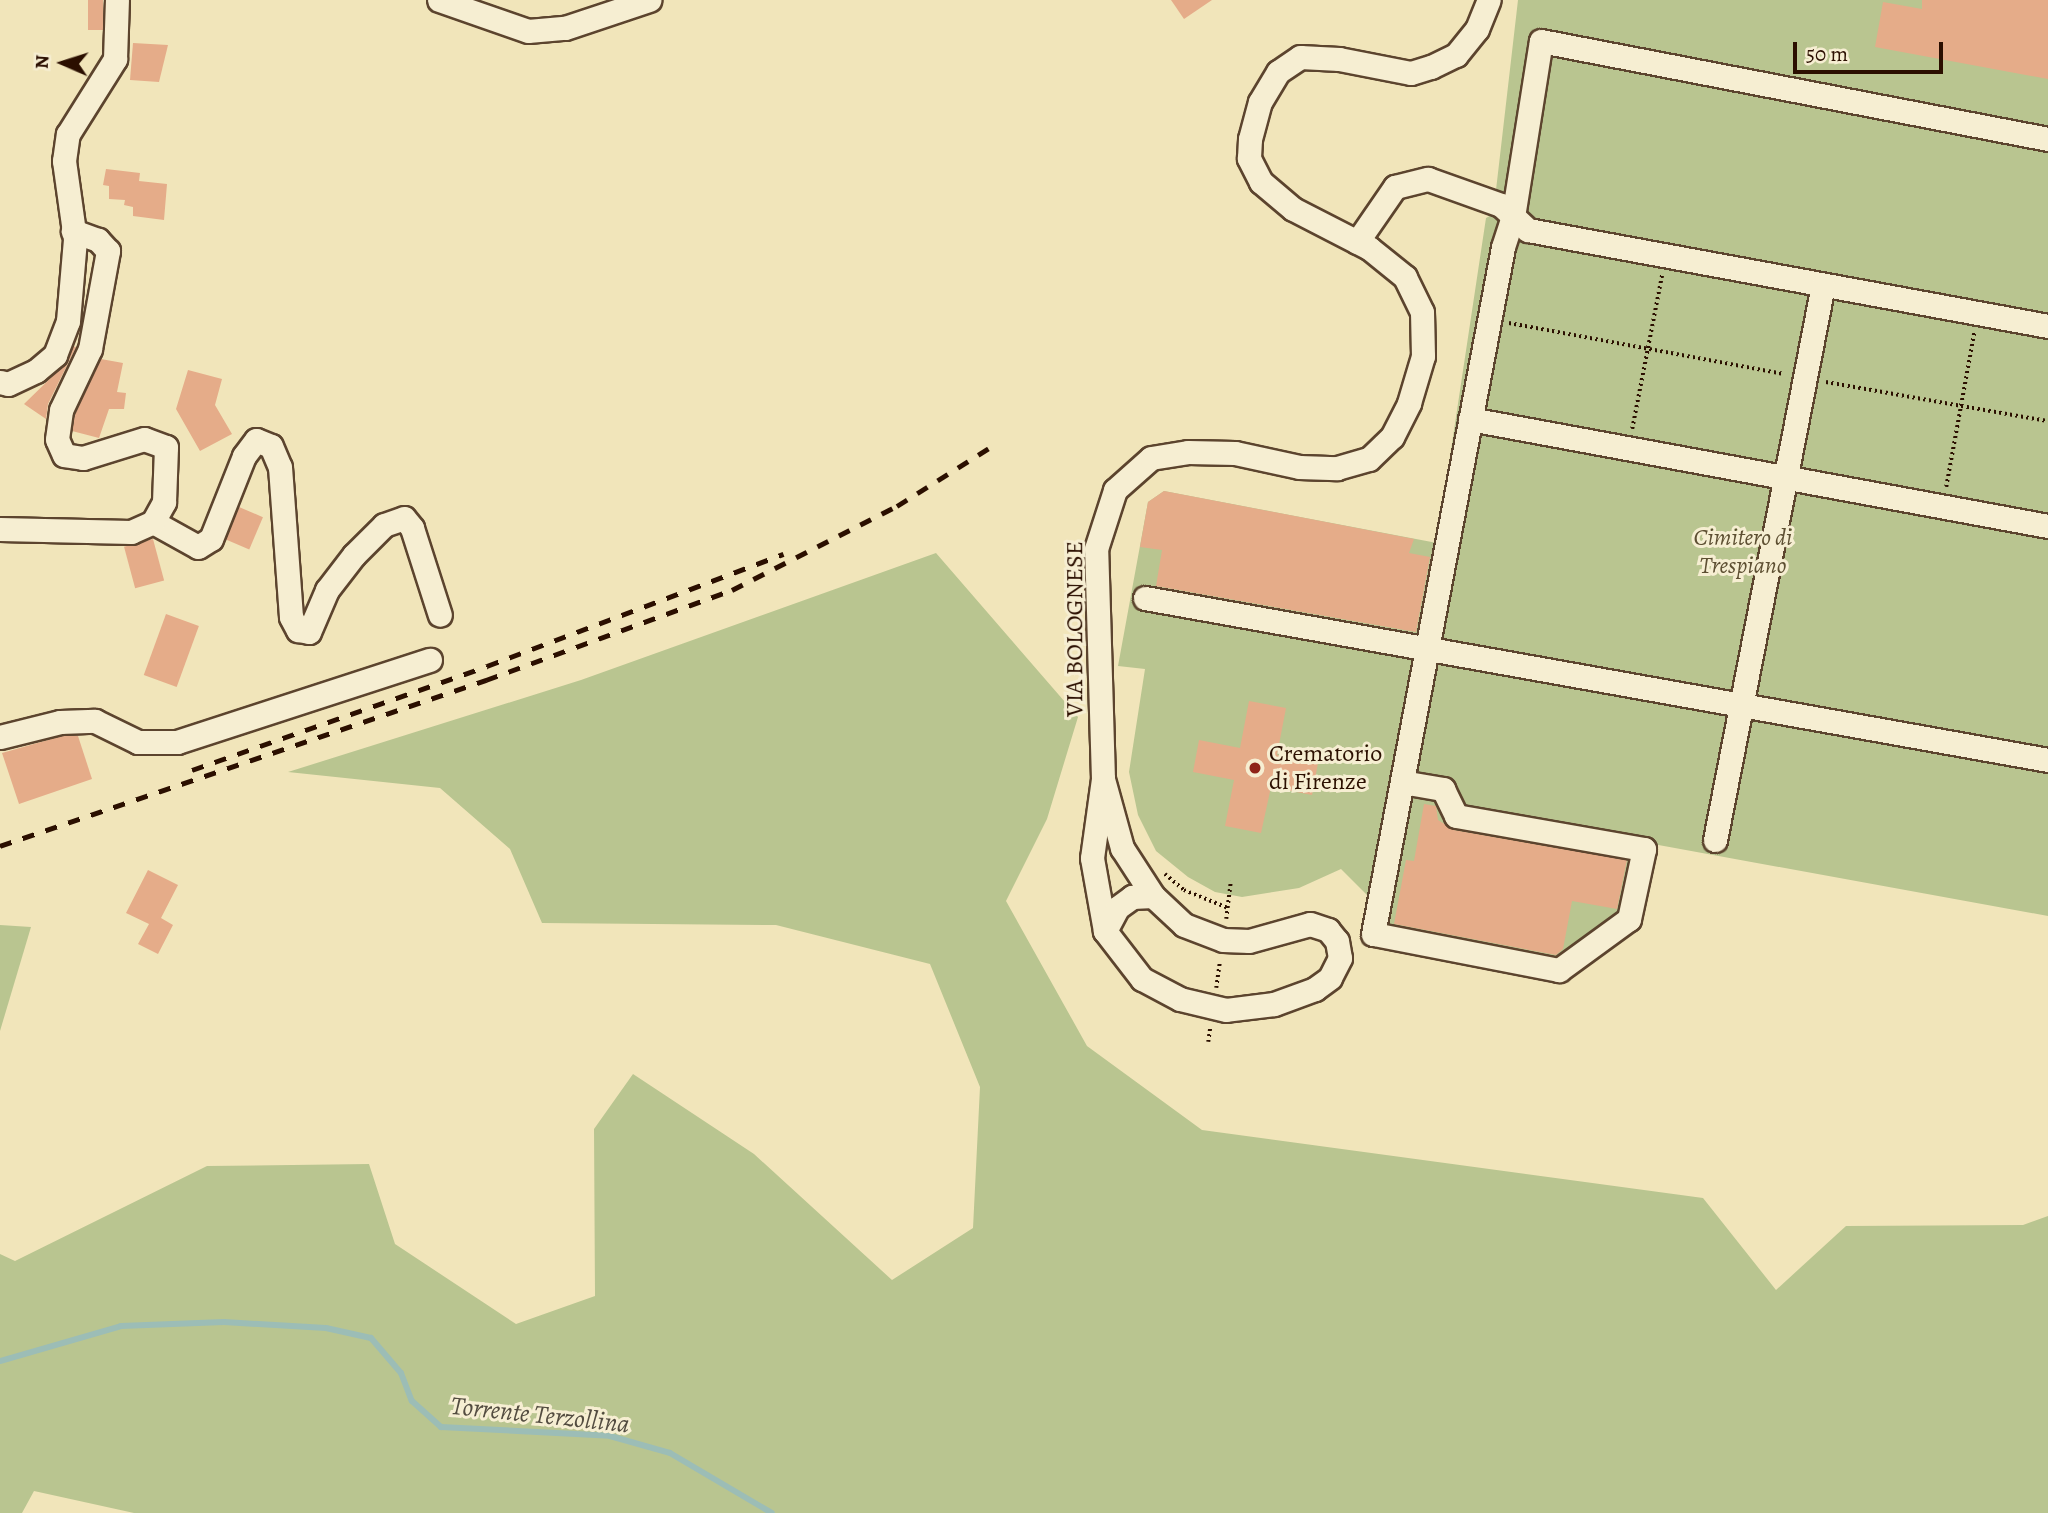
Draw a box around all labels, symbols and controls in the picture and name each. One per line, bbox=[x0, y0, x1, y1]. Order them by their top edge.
north arrow bbox=[28, 28, 98, 98]
scale bar bbox=[1796, 28, 1946, 72]
text: 50 m bbox=[1806, 40, 1848, 68]
text: N bbox=[29, 54, 55, 69]
park label: Cimitero di Trespiano bbox=[1694, 524, 1792, 580]
street label: VIA BOLOGNESE bbox=[1061, 541, 1089, 717]
place label: Crematorio di Firenze bbox=[1269, 740, 1382, 796]
marker: Crematorio di Firenze bbox=[1247, 760, 1263, 776]
water label: Torrente Terzollina bbox=[449, 1390, 631, 1440]

